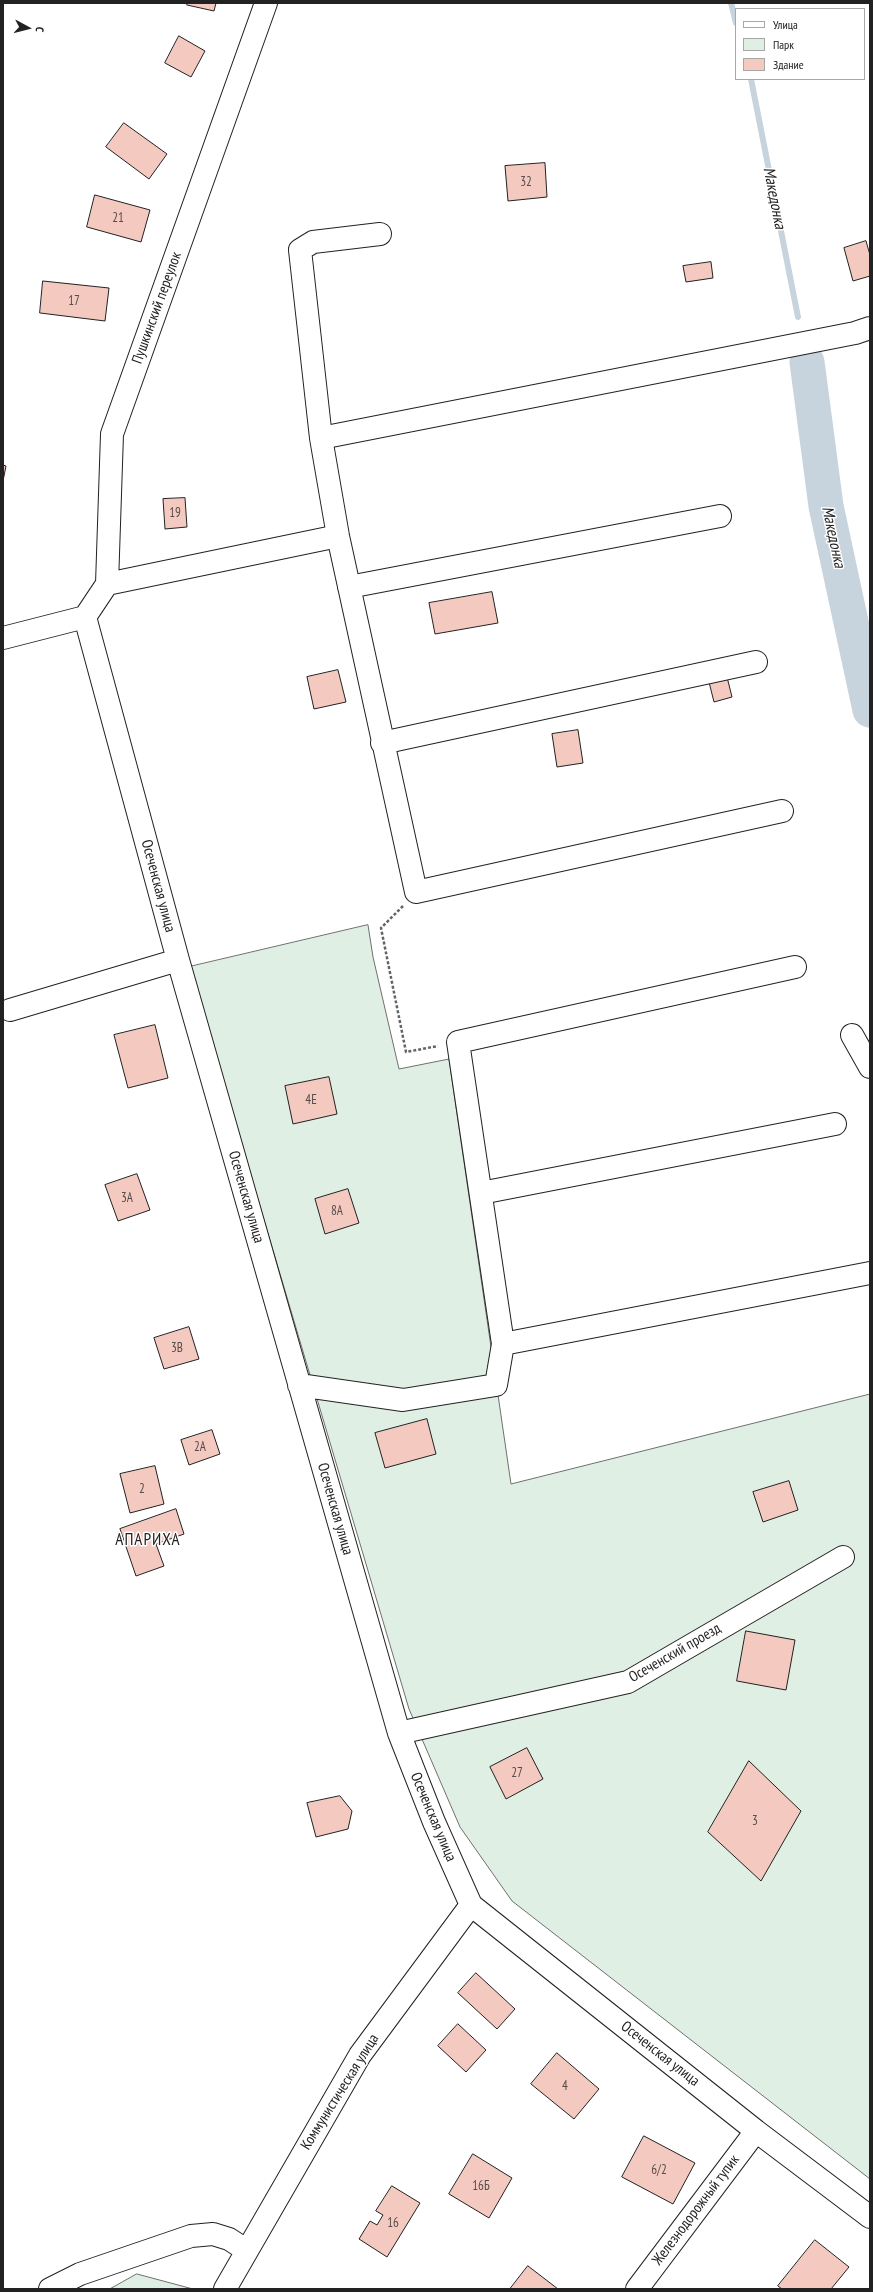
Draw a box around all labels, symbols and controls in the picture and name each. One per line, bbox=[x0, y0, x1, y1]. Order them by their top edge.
north arrow bbox=[8, 8, 48, 48]
legend bbox=[735, 8, 865, 80]
text: Улица bbox=[773, 17, 798, 32]
text: С bbox=[33, 26, 47, 33]
text: Парк bbox=[773, 37, 794, 52]
text: Здание bbox=[773, 57, 804, 72]
water label: Македонка bbox=[759, 166, 789, 230]
house number: 32 bbox=[520, 174, 532, 190]
house number: 21 bbox=[112, 210, 124, 226]
street label: Пушкинский переулок bbox=[128, 250, 186, 366]
house number: 17 bbox=[68, 293, 80, 309]
water label: Македонка bbox=[817, 504, 849, 570]
house number: 19 bbox=[169, 505, 181, 521]
street label: Осеченская улица bbox=[137, 838, 179, 934]
house number: 4Е bbox=[305, 1092, 317, 1108]
street label: Осеченская улица bbox=[224, 1149, 268, 1245]
house number: 3А bbox=[121, 1190, 133, 1206]
house number: 8А bbox=[331, 1203, 343, 1219]
house number: 3В bbox=[171, 1340, 183, 1356]
house number: 2А bbox=[194, 1439, 206, 1455]
street label: Осеченская улица bbox=[313, 1461, 357, 1557]
house number: 2 bbox=[139, 1481, 145, 1497]
district label: АПАРИХА bbox=[115, 1530, 181, 1550]
street label: Осеченский проезд bbox=[626, 1619, 724, 1687]
house number: 27 bbox=[511, 1765, 523, 1781]
street label: Осеченская улица bbox=[406, 1770, 460, 1864]
house number: 3 bbox=[752, 1813, 758, 1829]
street label: Осеченская улица bbox=[617, 2018, 703, 2090]
street label: Коммунистическая улица bbox=[297, 2031, 383, 2153]
house number: 4 bbox=[562, 2078, 568, 2094]
street label: Железнодорожный тупик bbox=[649, 2151, 743, 2269]
house number: 6/2 bbox=[651, 2162, 667, 2178]
house number: 16Б bbox=[472, 2178, 490, 2194]
house number: 16 bbox=[387, 2215, 399, 2231]

